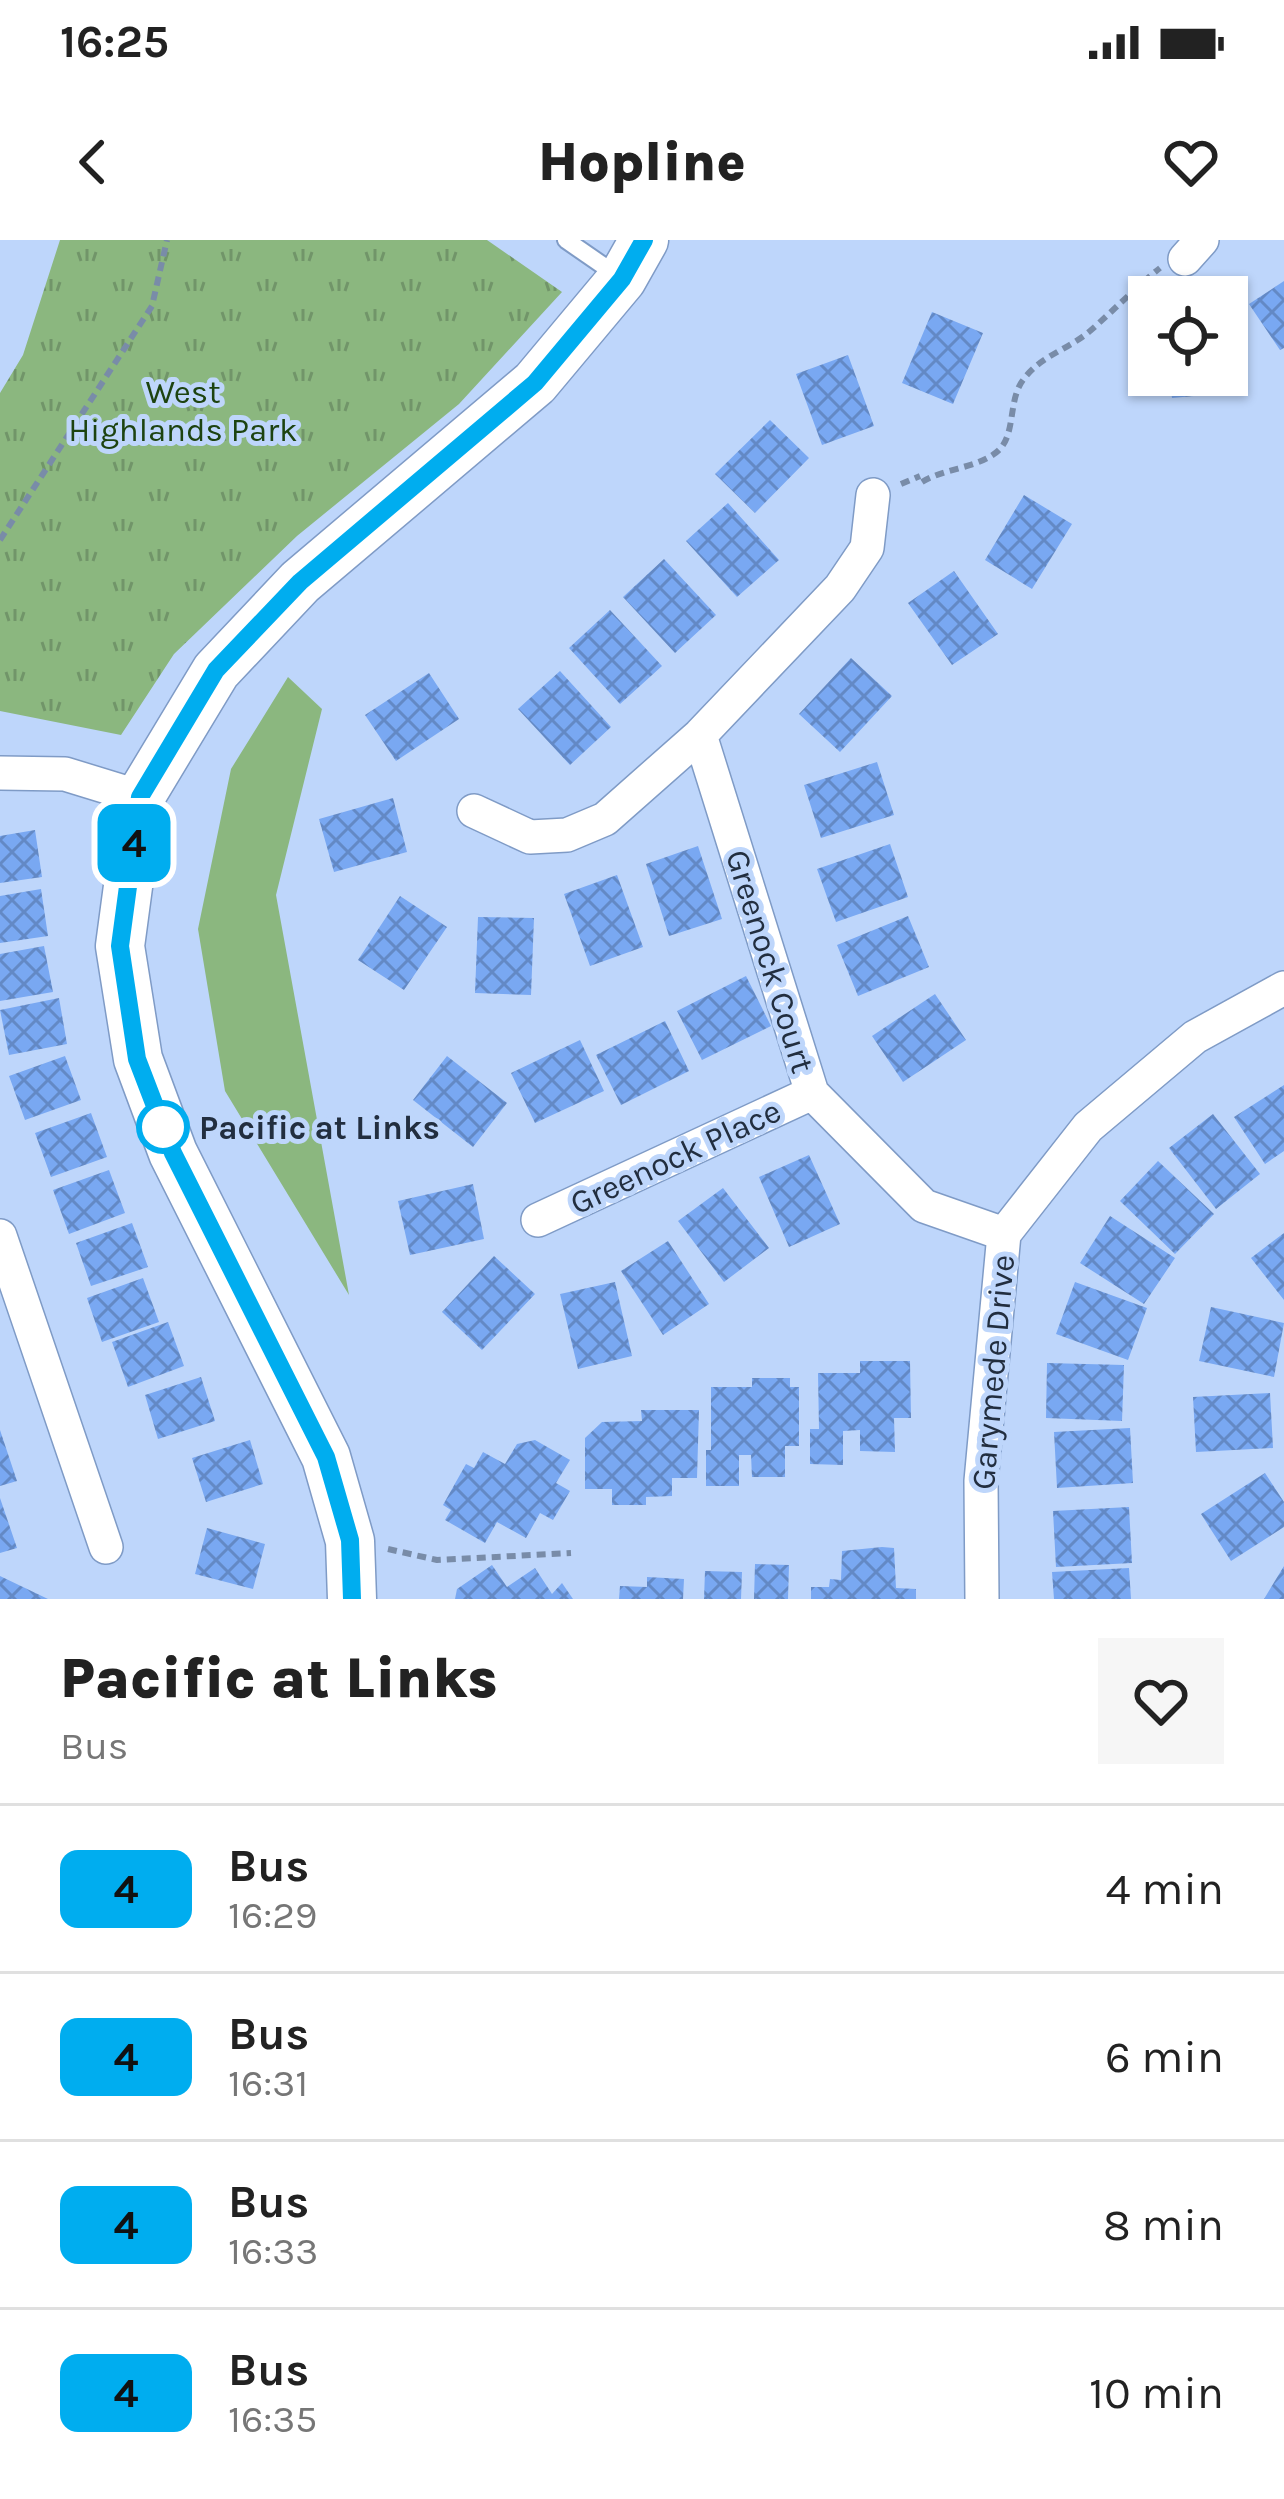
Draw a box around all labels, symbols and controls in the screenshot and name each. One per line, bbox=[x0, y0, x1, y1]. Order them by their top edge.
text: 16:25 bbox=[60, 16, 169, 68]
icon: back bbox=[60, 129, 126, 195]
icon: heart bbox=[1158, 129, 1224, 195]
text: Hopline bbox=[538, 130, 746, 194]
map controls bbox=[1128, 276, 1248, 396]
button: locate bbox=[1128, 276, 1248, 396]
park label: West Highlands Park bbox=[68, 373, 298, 449]
line badge: 4 bbox=[95, 804, 173, 882]
text: 4 bbox=[122, 818, 147, 868]
street label: Greenock Court bbox=[718, 845, 822, 1077]
street label: Greenock Place bbox=[564, 1091, 787, 1222]
marker: Pacific at Links bbox=[138, 1102, 188, 1152]
place label: Pacific at Links bbox=[199, 1109, 440, 1147]
street label: Garymede Drive bbox=[964, 1253, 1022, 1491]
button: heart bbox=[1098, 1638, 1224, 1764]
text: Pacific at Links bbox=[60, 1645, 498, 1711]
text: Bus bbox=[60, 1723, 128, 1769]
text: Bus bbox=[228, 1840, 309, 1892]
text: 4 min bbox=[1106, 1863, 1224, 1915]
text: 4 bbox=[114, 1864, 139, 1914]
text: 16:29 bbox=[228, 1892, 317, 1938]
text: Bus bbox=[228, 2008, 309, 2060]
text: 6 min bbox=[1105, 2031, 1224, 2083]
text: 4 bbox=[114, 2032, 139, 2082]
text: 16:31 bbox=[228, 2060, 308, 2106]
text: Bus bbox=[228, 2176, 309, 2228]
text: 8 min bbox=[1103, 2199, 1224, 2251]
text: 4 bbox=[114, 2200, 139, 2250]
text: 16:33 bbox=[228, 2228, 318, 2274]
text: Bus bbox=[228, 2344, 309, 2396]
text: 10 min bbox=[1089, 2367, 1224, 2419]
text: 4 bbox=[114, 2368, 139, 2418]
text: 16:35 bbox=[228, 2396, 317, 2442]

